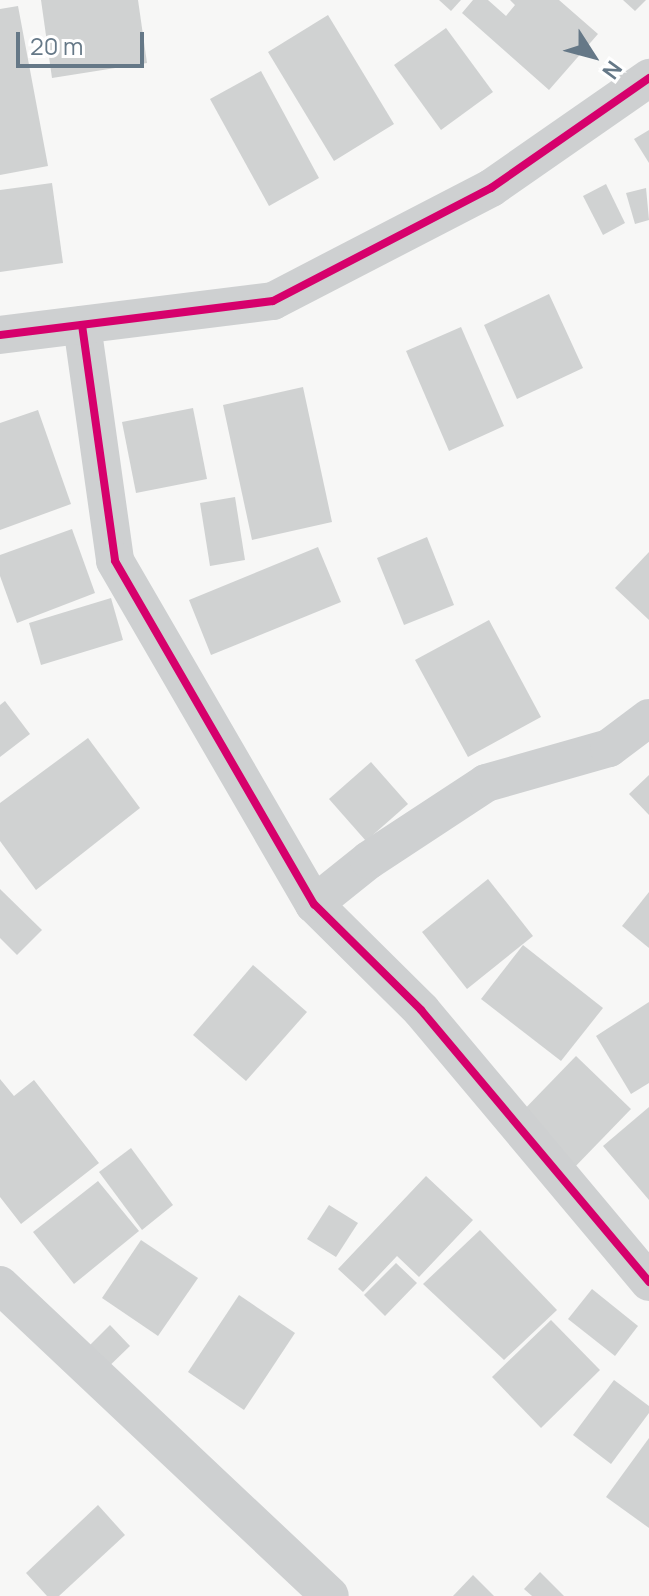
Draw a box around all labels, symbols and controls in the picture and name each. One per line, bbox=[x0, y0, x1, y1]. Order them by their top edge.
scale bar bbox=[20, 16, 148, 66]
north arrow bbox=[553, 16, 633, 96]
text: 20 m bbox=[30, 29, 83, 62]
text: N bbox=[596, 55, 629, 85]

